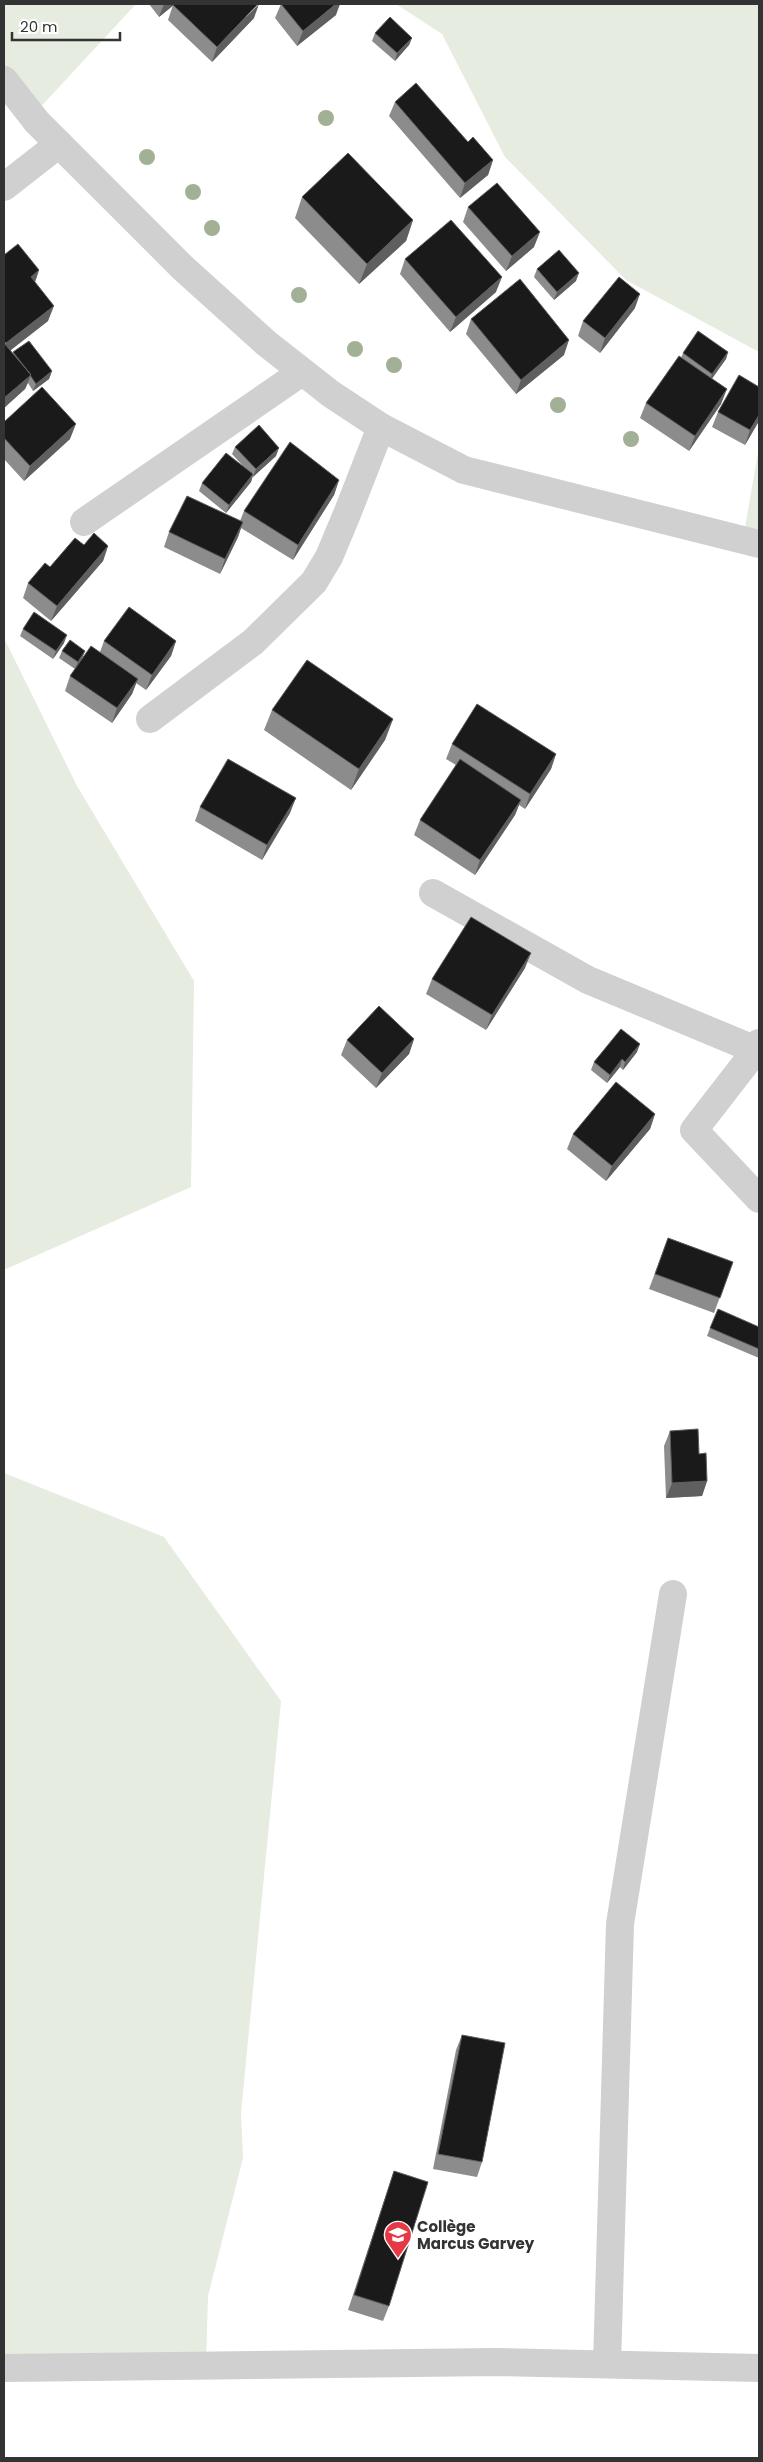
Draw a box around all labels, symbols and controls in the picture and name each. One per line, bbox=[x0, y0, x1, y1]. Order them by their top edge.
scale bar bbox=[12, 10, 120, 42]
text: 20 m bbox=[20, 16, 58, 37]
place label: Collège Marcus Garvey bbox=[417, 2216, 535, 2254]
school or university icon: Collège Marcus Garvey bbox=[383, 2220, 413, 2259]

